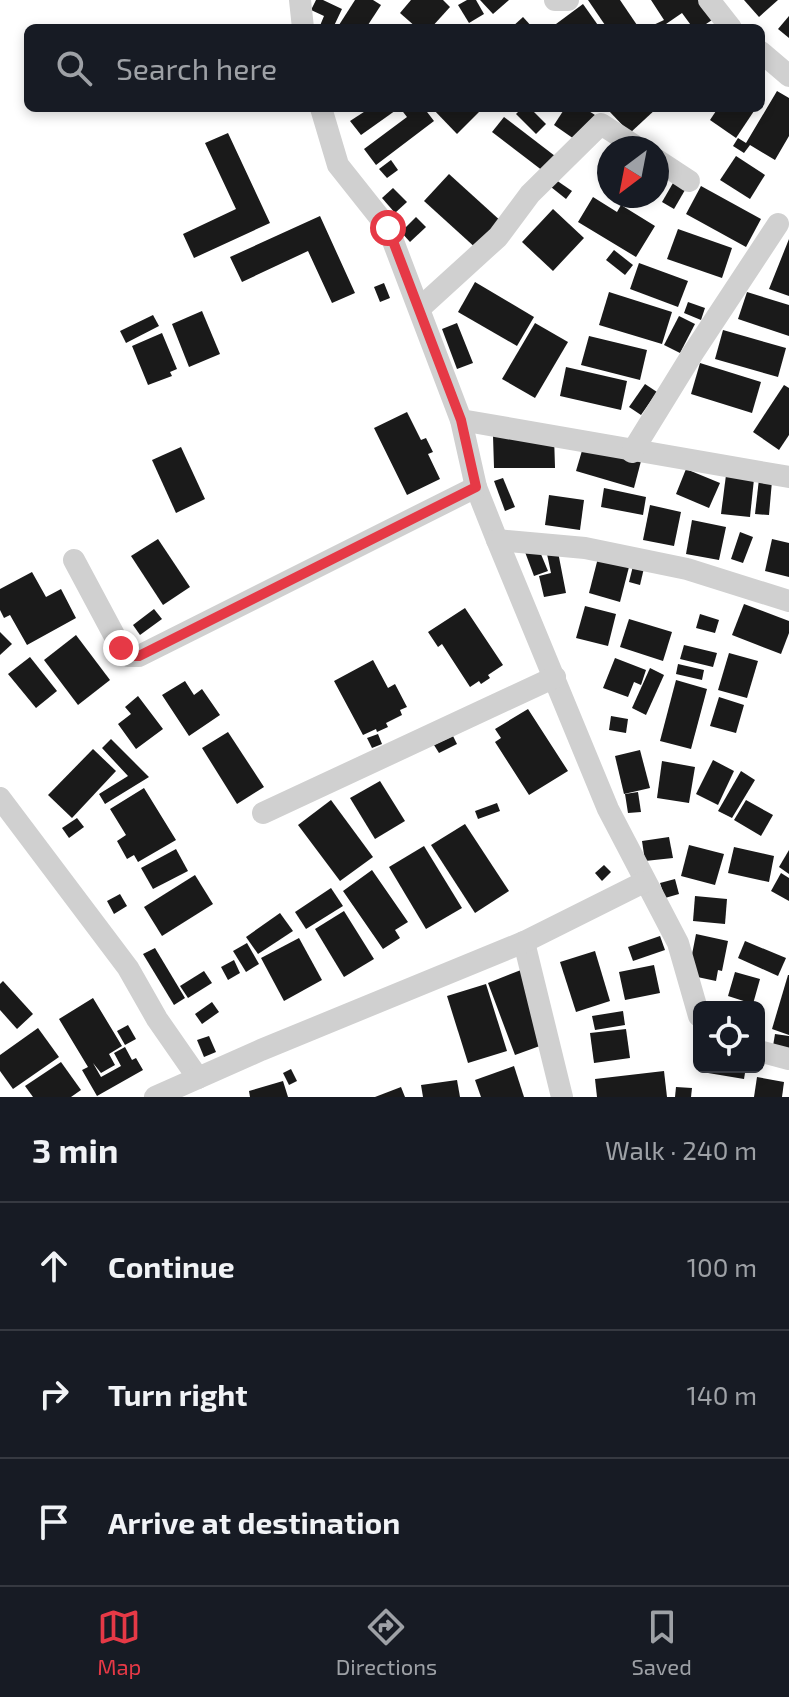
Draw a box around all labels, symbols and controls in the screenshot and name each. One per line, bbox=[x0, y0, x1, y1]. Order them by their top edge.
search box bbox=[24, 24, 765, 112]
icon: search bbox=[52, 46, 96, 90]
text: Search here bbox=[116, 50, 277, 86]
north arrow bbox=[597, 136, 669, 208]
route start bbox=[370, 210, 406, 246]
route end bbox=[103, 630, 139, 666]
map controls bbox=[693, 1001, 765, 1073]
button: locate bbox=[693, 1001, 765, 1073]
text: 3 min bbox=[32, 1129, 118, 1170]
text: Walk · 240 m bbox=[605, 1134, 757, 1165]
icon: ahead bbox=[32, 1244, 76, 1288]
text: Continue bbox=[108, 1248, 235, 1284]
text: 100 m bbox=[687, 1251, 757, 1282]
icon: right bbox=[32, 1372, 76, 1416]
text: Turn right bbox=[108, 1376, 248, 1412]
text: 140 m bbox=[686, 1379, 757, 1410]
icon: arrive bbox=[32, 1500, 76, 1544]
text: Arrive at destination bbox=[108, 1504, 400, 1540]
tab: Map bbox=[97, 1605, 141, 1679]
tab: Directions bbox=[336, 1605, 437, 1679]
tab: Saved bbox=[631, 1605, 692, 1679]

